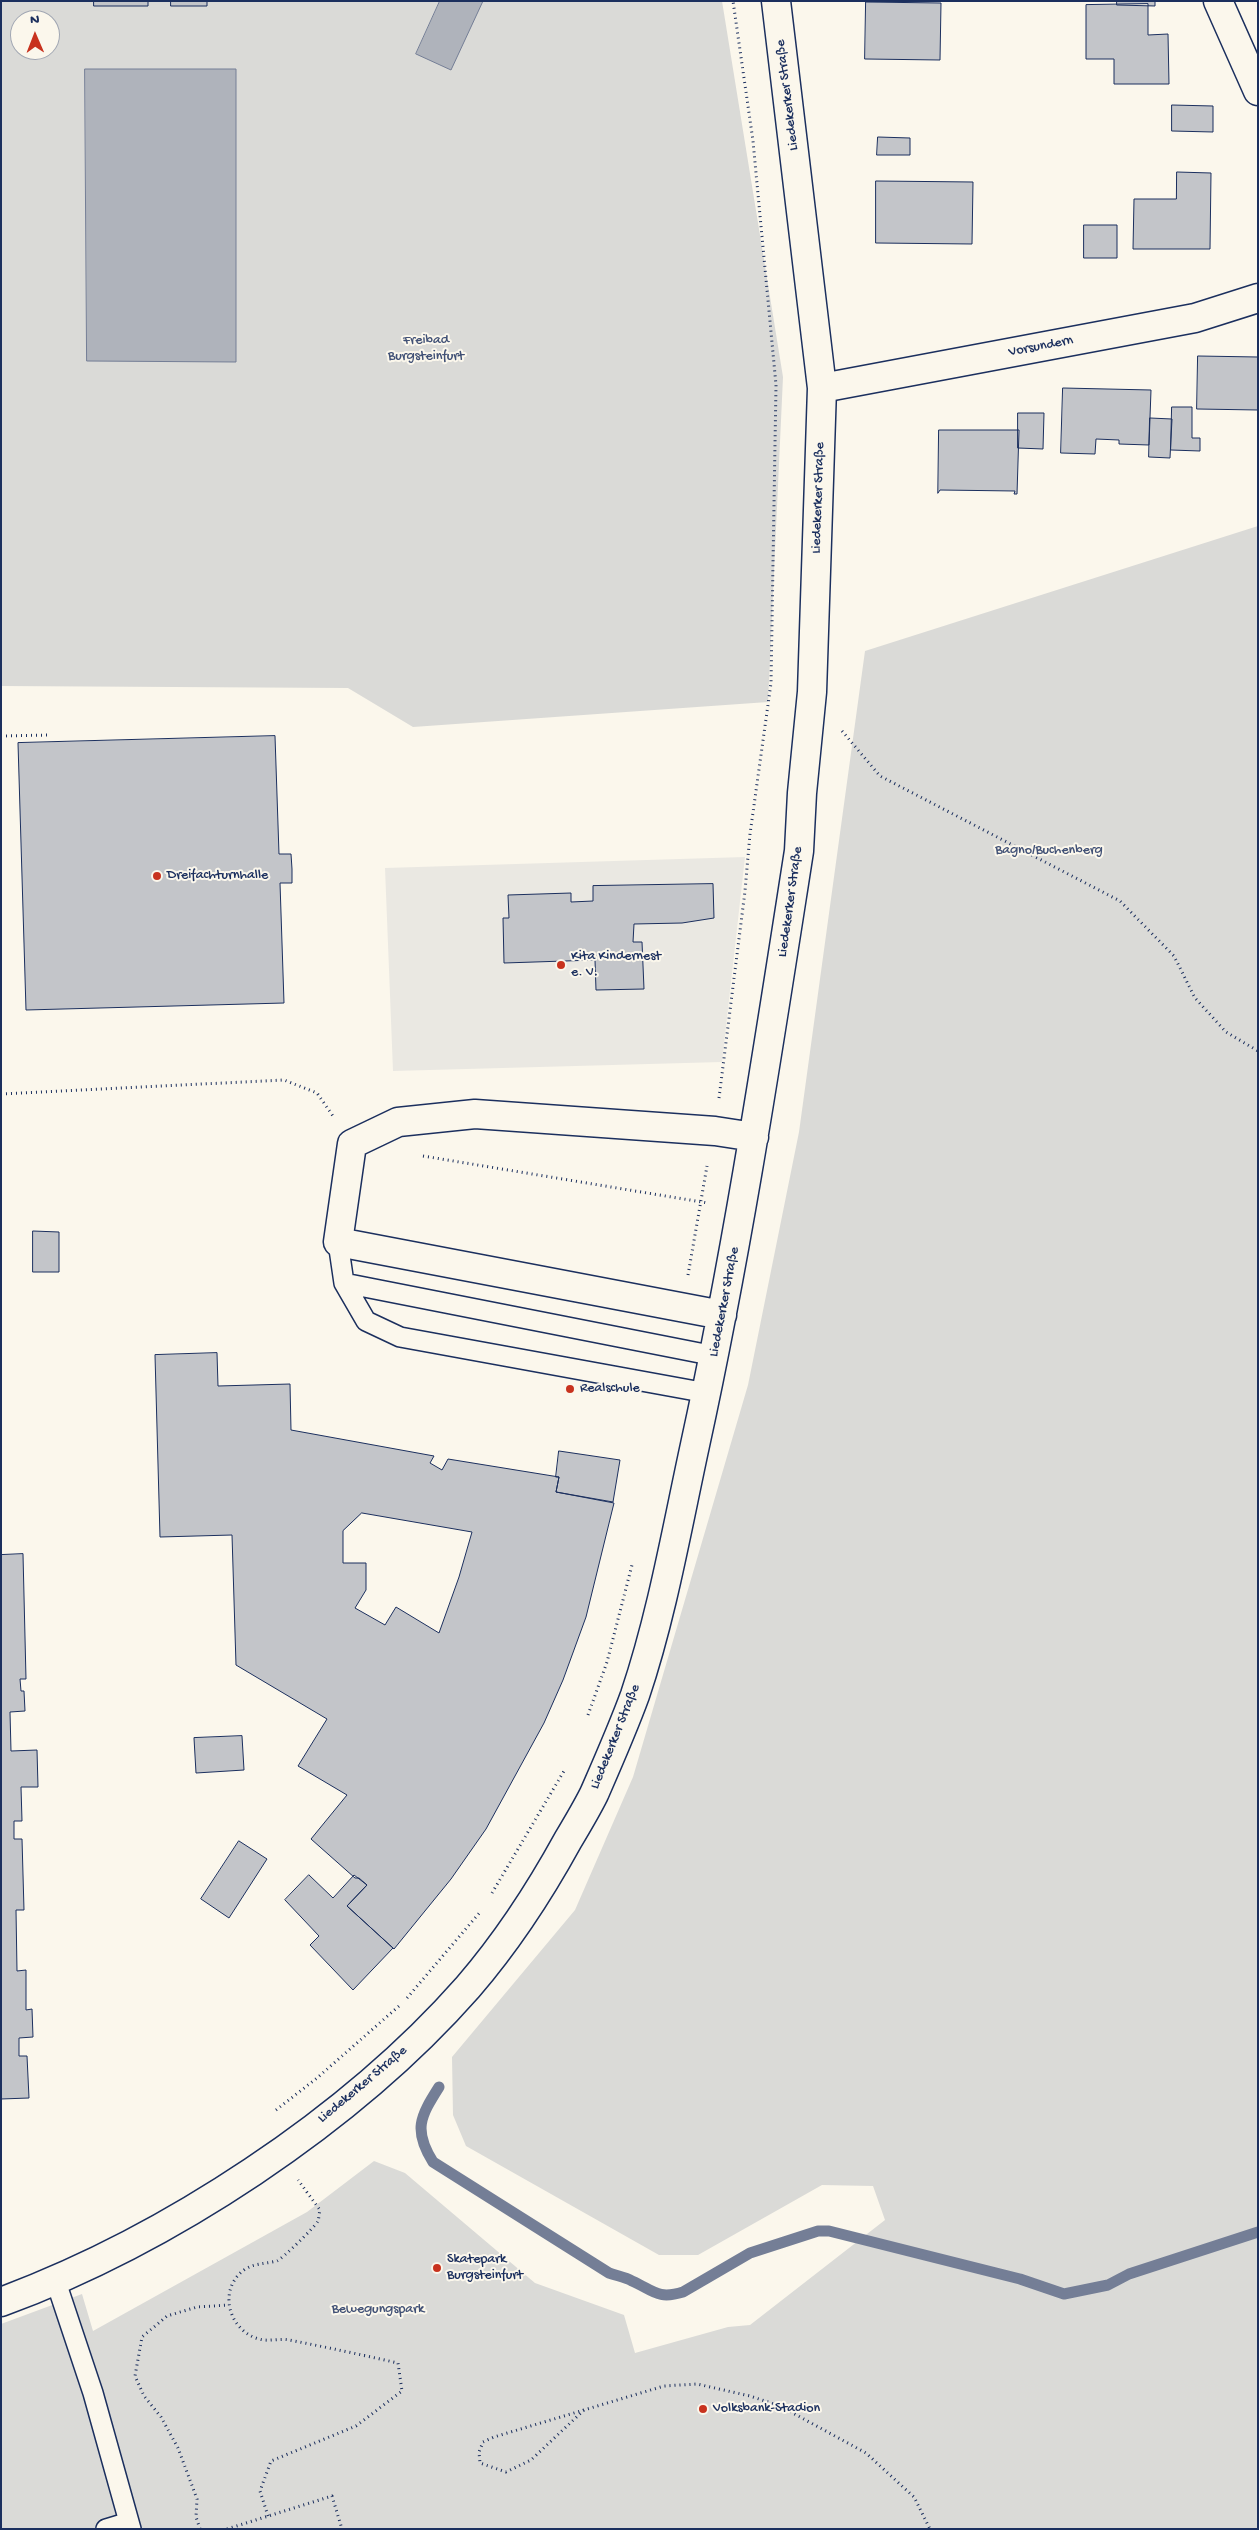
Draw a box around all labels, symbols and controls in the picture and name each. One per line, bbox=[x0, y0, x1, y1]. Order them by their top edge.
north arrow bbox=[10, 10, 60, 60]
text: N bbox=[30, 12, 39, 29]
street label: Liedekerker Straße bbox=[773, 39, 803, 151]
park label: Freibad Burgsteinfurt bbox=[388, 333, 464, 366]
street label: Vorsundern bbox=[1007, 333, 1075, 361]
street label: Liedekerker Straße bbox=[809, 442, 829, 554]
park label: Bagno/Buchenberg bbox=[995, 843, 1103, 859]
street label: Liedekerker Straße bbox=[775, 846, 807, 958]
place label: Dreifachturnhalle bbox=[167, 868, 268, 884]
marker: Dreifachturnhalle bbox=[151, 870, 163, 882]
place label: Kita Kindernest e. V. bbox=[571, 949, 661, 982]
marker: Kita Kindernest e. V. bbox=[555, 959, 567, 971]
street label: Liedekerker Straße bbox=[706, 1246, 744, 1358]
place label: Realschule bbox=[580, 1381, 640, 1397]
marker: Realschule bbox=[564, 1383, 576, 1395]
street label: Liedekerker Straße bbox=[587, 1682, 645, 1792]
street label: Liedekerker Straße bbox=[315, 2043, 411, 2127]
place label: Skatepark Burgsteinfurt bbox=[447, 2252, 523, 2284]
marker: Skatepark Burgsteinfurt bbox=[431, 2262, 443, 2274]
park label: Bewegungspark bbox=[332, 2302, 424, 2318]
place label: Volksbank-Stadion bbox=[713, 2401, 820, 2417]
marker: Volksbank-Stadion bbox=[697, 2403, 709, 2415]

